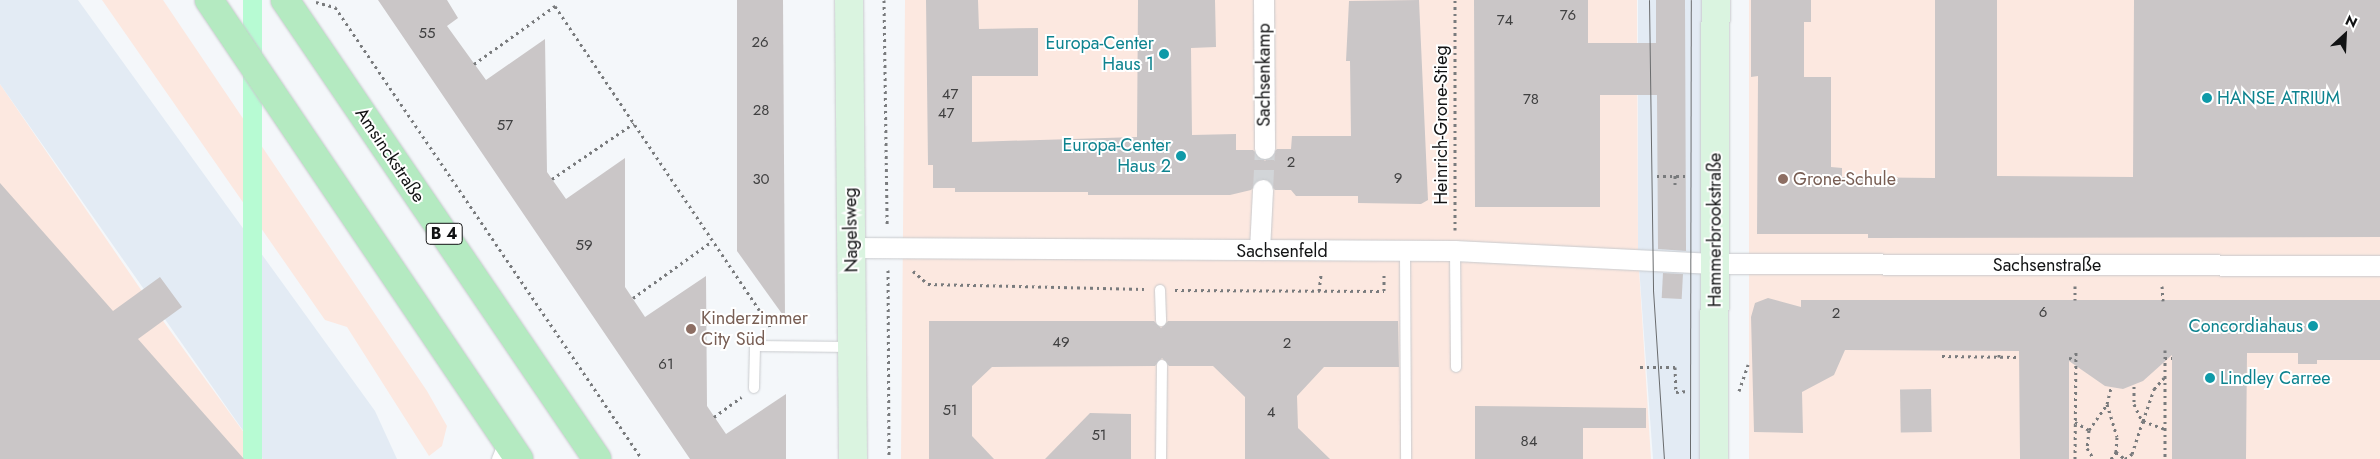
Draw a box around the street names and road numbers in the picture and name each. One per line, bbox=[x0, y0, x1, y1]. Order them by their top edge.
street label: Sachsenkamp bbox=[1253, 23, 1275, 127]
street label: Heinrich-Grone-Stieg bbox=[1430, 45, 1452, 205]
street label: Amsinckstraße bbox=[350, 103, 430, 207]
street label: Hammerbrookstraße bbox=[1704, 153, 1726, 307]
street label: Nagelsweg bbox=[839, 187, 863, 273]
road number: B 4 bbox=[425, 220, 463, 248]
street label: Sachsenfeld bbox=[1236, 240, 1328, 262]
street label: Sachsenstraße bbox=[1993, 254, 2101, 276]

